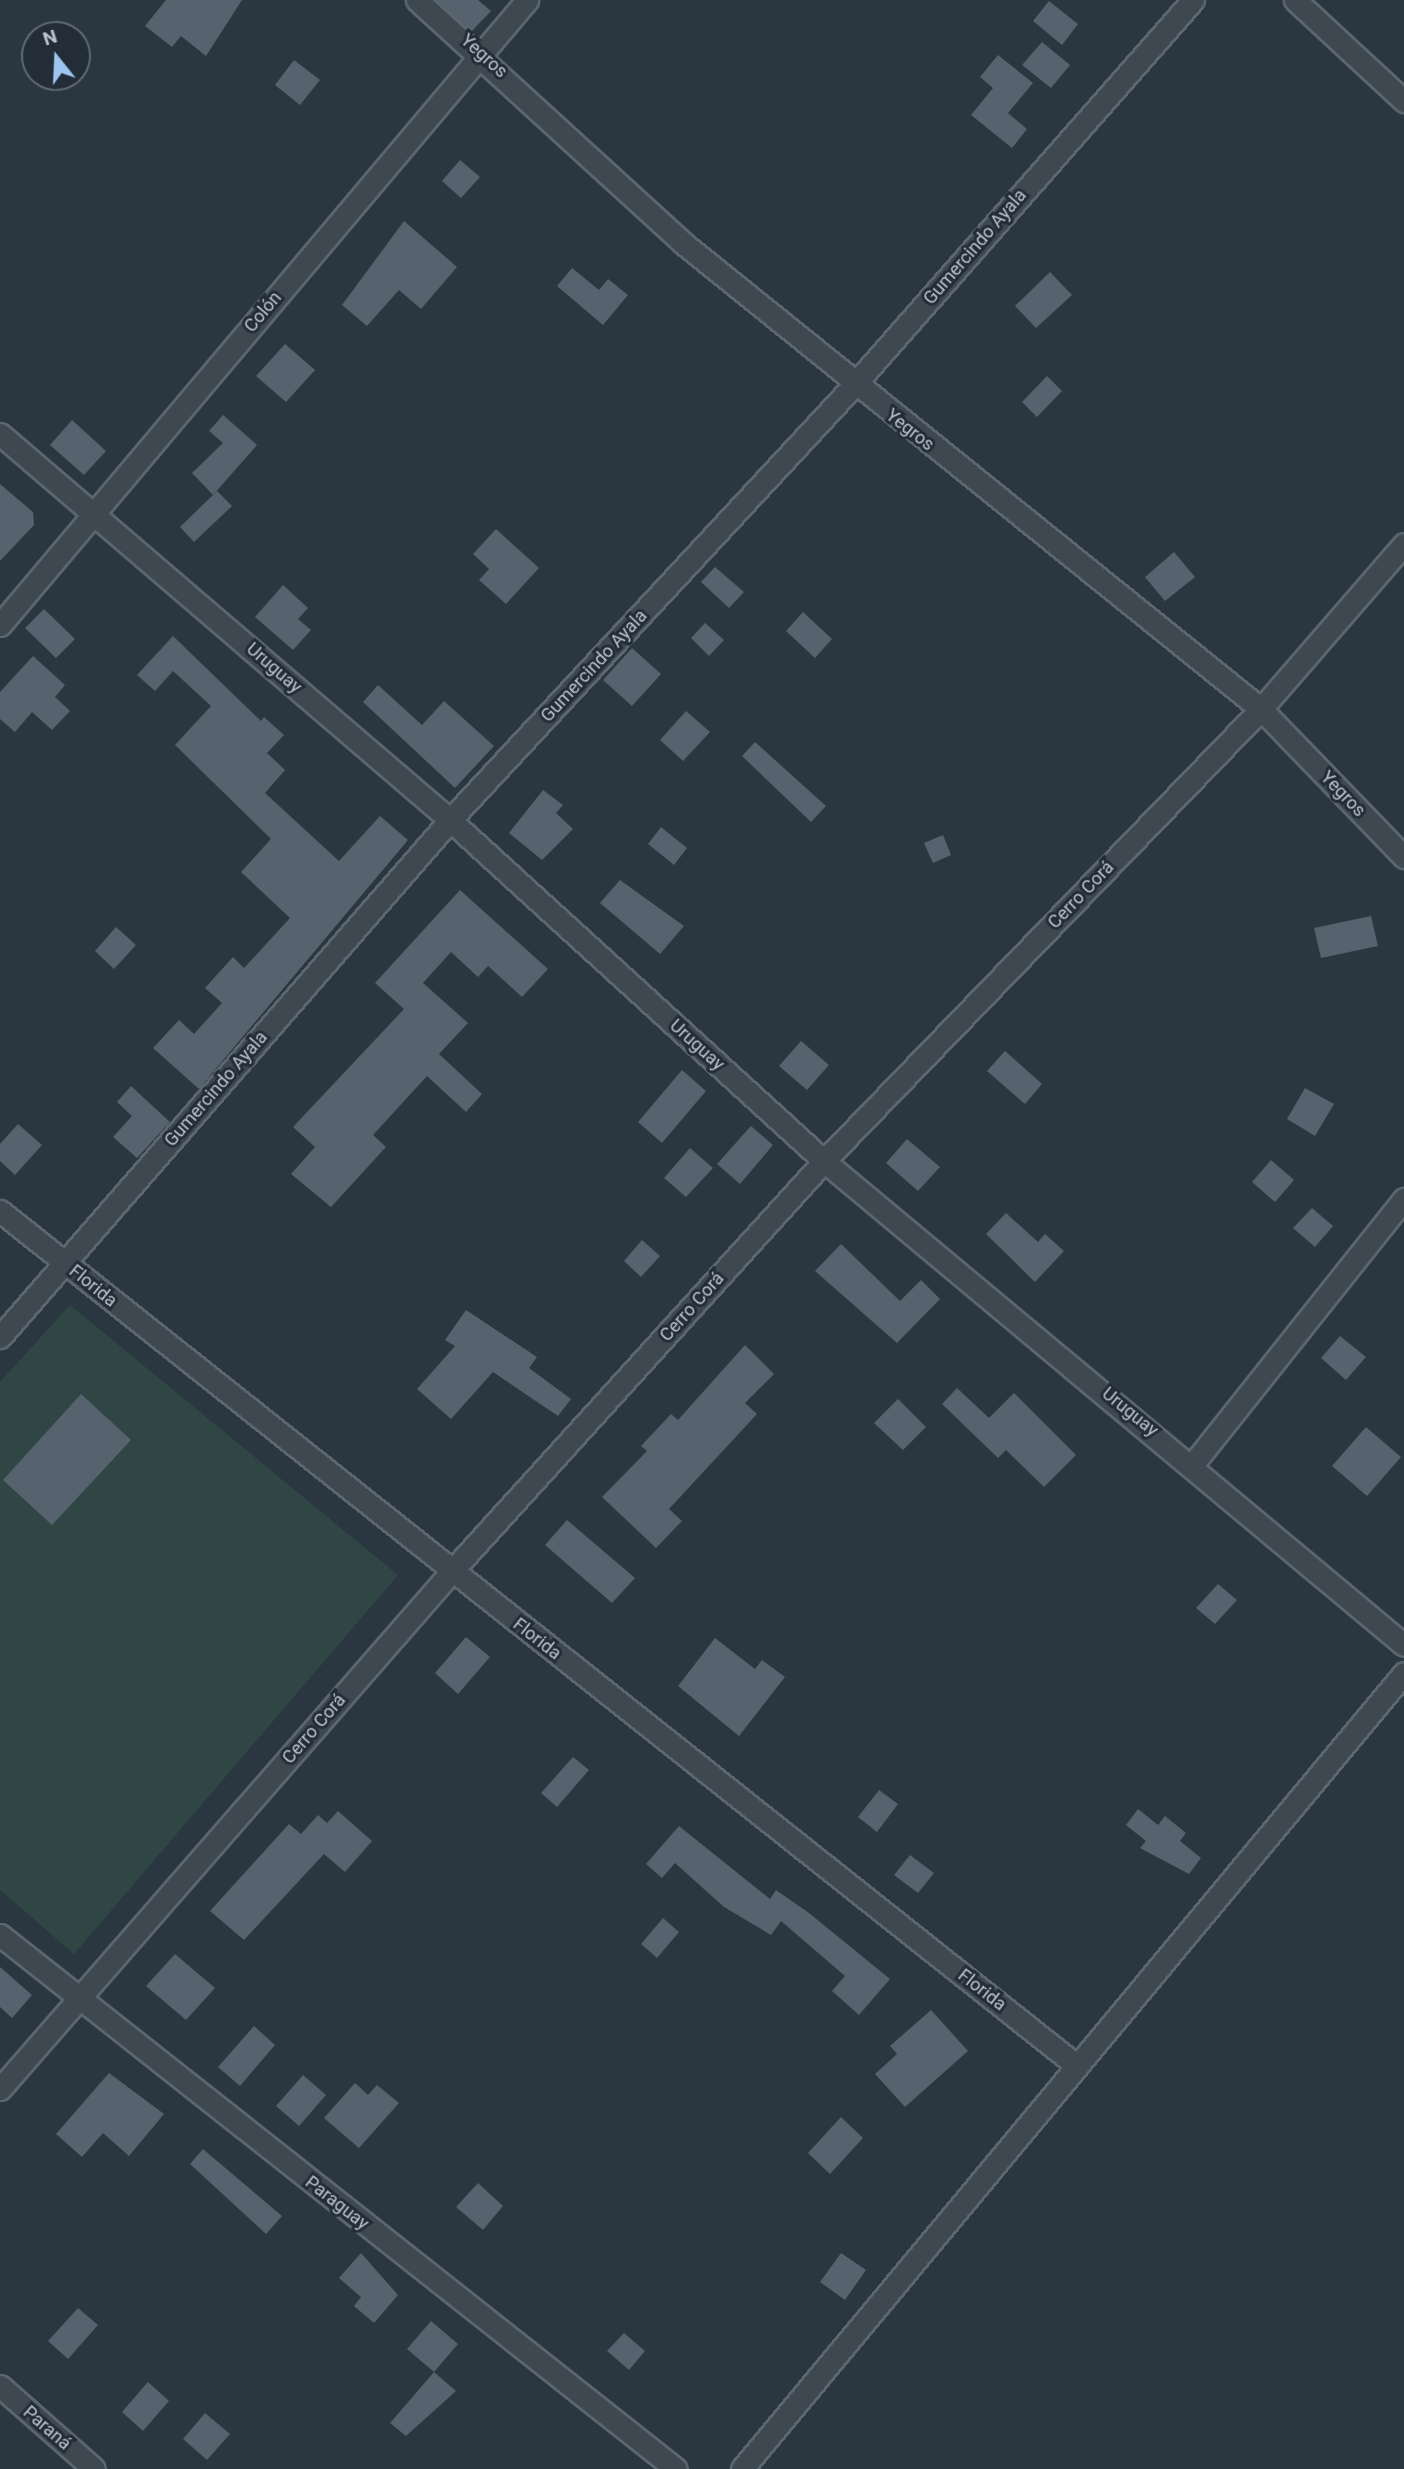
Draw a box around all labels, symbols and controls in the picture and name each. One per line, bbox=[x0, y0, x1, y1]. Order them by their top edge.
north arrow bbox=[21, 21, 91, 91]
text: N bbox=[40, 24, 60, 50]
street label: Yegros bbox=[456, 29, 512, 83]
street label: Gumercindo Ayala bbox=[919, 185, 1031, 309]
street label: Colón bbox=[240, 287, 286, 337]
street label: Yegros bbox=[882, 404, 938, 456]
street label: Gumercindo Ayala bbox=[536, 605, 652, 727]
street label: Uruguay bbox=[242, 638, 306, 698]
street label: Yegros bbox=[1316, 767, 1370, 821]
street label: Cerro Corá bbox=[1044, 857, 1118, 933]
street label: Uruguay bbox=[665, 1015, 729, 1075]
street label: Gumercindo Ayala bbox=[160, 1027, 272, 1151]
street label: Florida bbox=[65, 1260, 121, 1312]
street label: Cerro Corá bbox=[655, 1268, 729, 1346]
street label: Uruguay bbox=[1098, 1383, 1162, 1441]
street label: Florida bbox=[509, 1614, 565, 1664]
street label: Cerro Corá bbox=[278, 1690, 350, 1768]
street label: Florida bbox=[954, 1965, 1010, 2015]
street label: Paraguay bbox=[301, 2171, 373, 2235]
street label: Paraná bbox=[19, 2401, 75, 2455]

